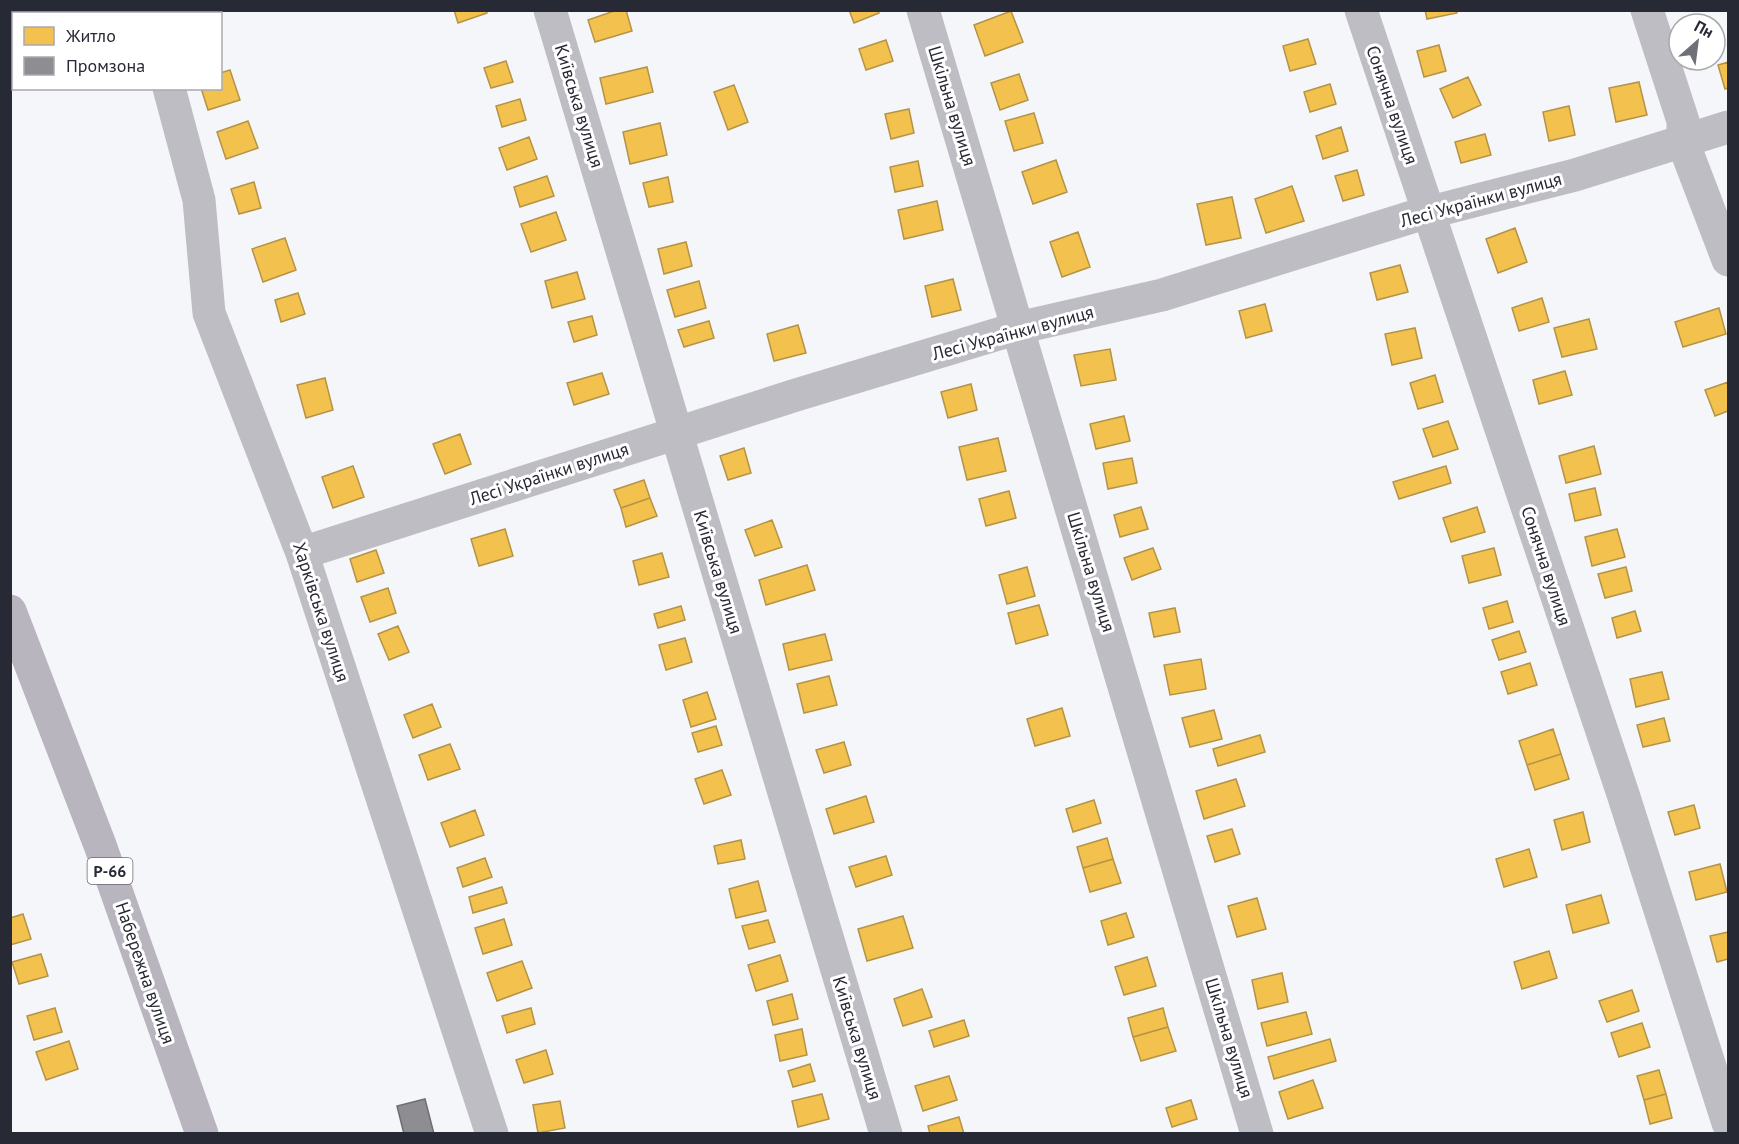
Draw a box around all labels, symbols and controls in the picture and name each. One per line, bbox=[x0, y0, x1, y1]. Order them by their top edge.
legend bbox=[12, 12, 222, 90]
north arrow bbox=[1667, 12, 1727, 72]
text: Пн bbox=[1691, 16, 1717, 42]
text: Житло bbox=[65, 24, 116, 47]
street label: Київська вулиця bbox=[550, 41, 609, 170]
street label: Сонячна вулиця bbox=[1361, 42, 1424, 167]
street label: Шкільна вулиця bbox=[923, 43, 982, 169]
text: Промзона bbox=[66, 54, 145, 77]
street label: Лесі Українки вулиця bbox=[1397, 167, 1564, 232]
street label: Лесі Українки вулиця bbox=[929, 300, 1096, 365]
street label: Лесі Українки вулиця bbox=[465, 437, 631, 510]
street label: Сонячна вулиця bbox=[1516, 503, 1577, 628]
street label: Київська вулиця bbox=[689, 507, 748, 636]
street label: Шкільна вулиця bbox=[1062, 509, 1121, 635]
street label: Харківська вулиця bbox=[288, 539, 355, 685]
road number: Р-66 bbox=[88, 858, 132, 884]
street label: Набережна вулиця bbox=[110, 899, 180, 1047]
street label: Київська вулиця bbox=[828, 973, 887, 1102]
street label: Шкільна вулиця bbox=[1200, 975, 1259, 1101]

